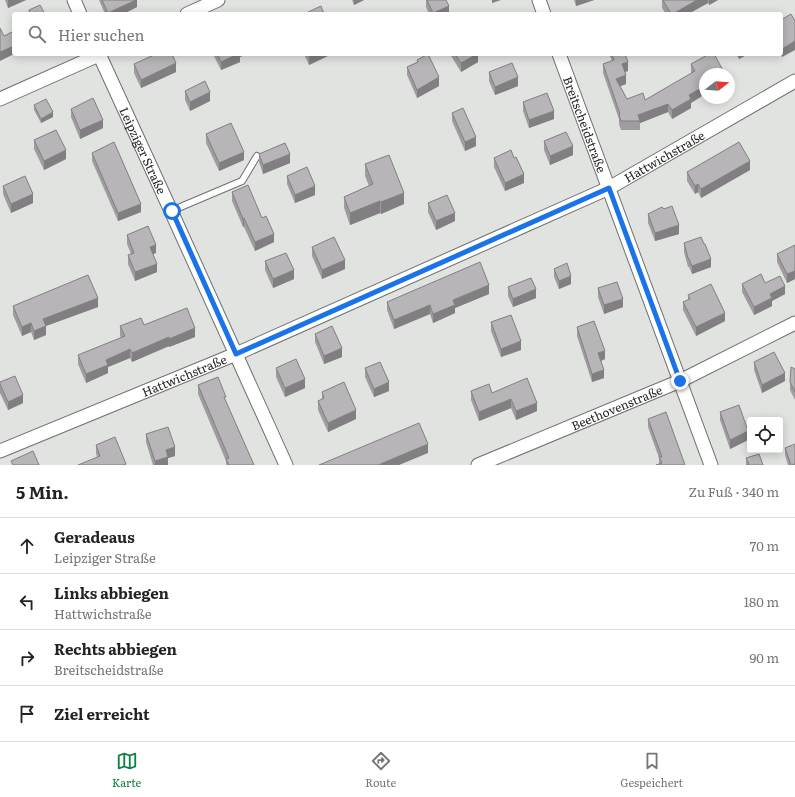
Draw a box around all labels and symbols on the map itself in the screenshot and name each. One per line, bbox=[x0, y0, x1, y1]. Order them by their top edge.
north arrow bbox=[699, 68, 735, 104]
street label: Breitscheidstraße bbox=[559, 74, 611, 175]
street label: Leipziger Straße bbox=[115, 104, 171, 197]
street label: Hattwichstraße bbox=[621, 126, 708, 187]
route start bbox=[163, 202, 181, 220]
street label: Hattwichstraße bbox=[139, 350, 229, 401]
route end bbox=[671, 372, 689, 390]
street label: Beethovenstraße bbox=[568, 380, 665, 434]

